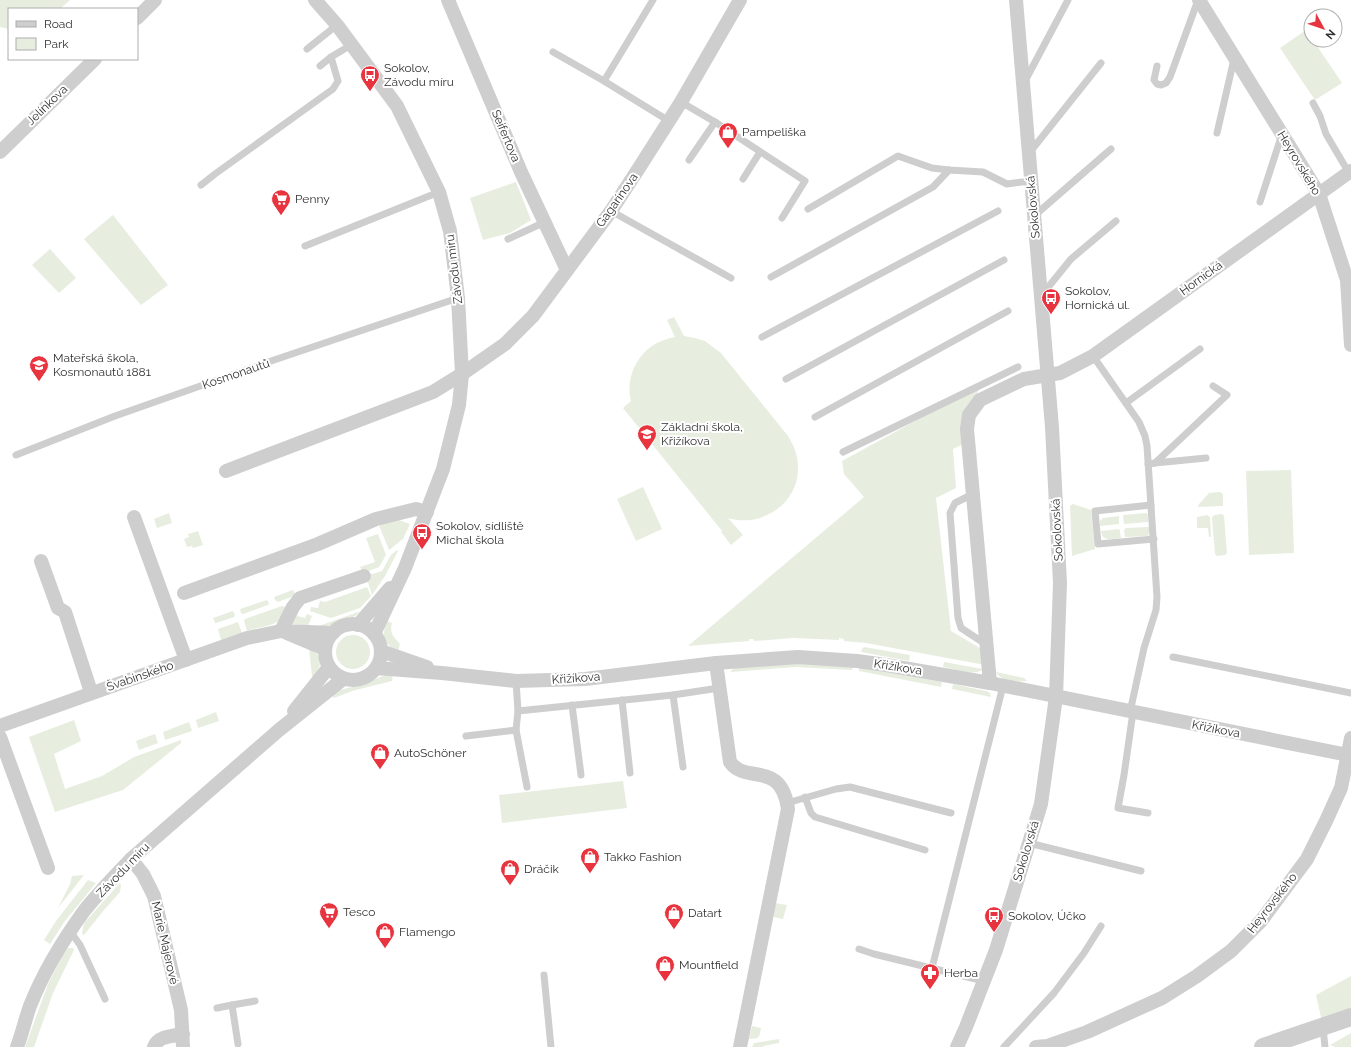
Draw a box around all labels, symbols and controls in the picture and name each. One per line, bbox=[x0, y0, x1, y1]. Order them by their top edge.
legend bbox=[8, 8, 138, 60]
north arrow bbox=[1303, 8, 1343, 48]
text: Road bbox=[44, 17, 73, 31]
text: N bbox=[1323, 27, 1338, 42]
text: Park bbox=[44, 37, 69, 51]
place label: Sokolov, Závodu míru bbox=[384, 61, 454, 89]
bus stop icon: Sokolov, Závodu míru bbox=[359, 64, 381, 92]
street label: Jelínkova bbox=[24, 82, 70, 128]
street label: Seifertova bbox=[489, 108, 523, 164]
shop icon: Pampeliška bbox=[717, 121, 739, 149]
place label: Pampeliška bbox=[742, 125, 806, 139]
street label: Heyrovského bbox=[1274, 128, 1324, 198]
street label: Gagarinova bbox=[593, 170, 641, 230]
street label: Sokolovská bbox=[1023, 175, 1043, 239]
supermarket icon: Penny bbox=[270, 188, 292, 216]
place label: Penny bbox=[295, 192, 330, 206]
street label: Závodu míru bbox=[443, 233, 465, 305]
street label: Hornická bbox=[1177, 258, 1225, 298]
place label: Sokolov, Hornická ul. bbox=[1065, 284, 1130, 312]
bus stop icon: Sokolov, Hornická ul. bbox=[1040, 287, 1062, 315]
place label: Mateřská škola, Kosmonautů 1881 bbox=[53, 351, 151, 379]
school or university icon: Mateřská škola, Kosmonautů 1881 bbox=[28, 354, 50, 382]
street label: Kosmonautů bbox=[201, 356, 271, 392]
place label: Základní škola, Křižíkova bbox=[661, 420, 743, 448]
school or university icon: Základní škola, Křižíkova bbox=[636, 423, 658, 451]
street label: Sokolovská bbox=[1048, 498, 1066, 562]
place label: Sokolov, sídliště Michal škola bbox=[436, 519, 524, 547]
bus stop icon: Sokolov, sídliště Michal škola bbox=[411, 522, 433, 550]
street label: Křižíkova bbox=[873, 656, 923, 678]
street label: Švabinského bbox=[105, 658, 175, 694]
street label: Křižíkova bbox=[551, 669, 601, 687]
street label: Křižíkova bbox=[1191, 717, 1241, 741]
shop icon: AutoSchöner bbox=[369, 742, 391, 770]
place label: AutoSchöner bbox=[394, 746, 467, 760]
street label: Sokolovská bbox=[1010, 819, 1042, 883]
street label: Závodu míru bbox=[94, 840, 152, 900]
shop icon: Takko Fashion bbox=[579, 846, 601, 874]
place label: Takko Fashion bbox=[604, 850, 682, 864]
shop icon: Dráčik bbox=[499, 858, 521, 886]
place label: Dráčik bbox=[524, 862, 560, 876]
street label: Heyrovského bbox=[1244, 870, 1300, 936]
street label: Marie Majerové bbox=[149, 900, 181, 986]
supermarket icon: Tesco bbox=[318, 901, 340, 929]
shop icon: Datart bbox=[663, 902, 685, 930]
place label: Tesco bbox=[343, 905, 376, 919]
bus stop icon: Sokolov, Účko bbox=[983, 905, 1005, 933]
place label: Datart bbox=[688, 906, 722, 920]
place label: Sokolov, Účko bbox=[1008, 909, 1086, 923]
shop icon: Flamengo bbox=[374, 921, 396, 949]
place label: Flamengo bbox=[399, 925, 456, 939]
shop icon: Mountfield bbox=[654, 954, 676, 982]
place label: Mountfield bbox=[679, 958, 738, 972]
pharmacy icon: Herba bbox=[919, 962, 941, 990]
place label: Herba bbox=[944, 966, 978, 980]

